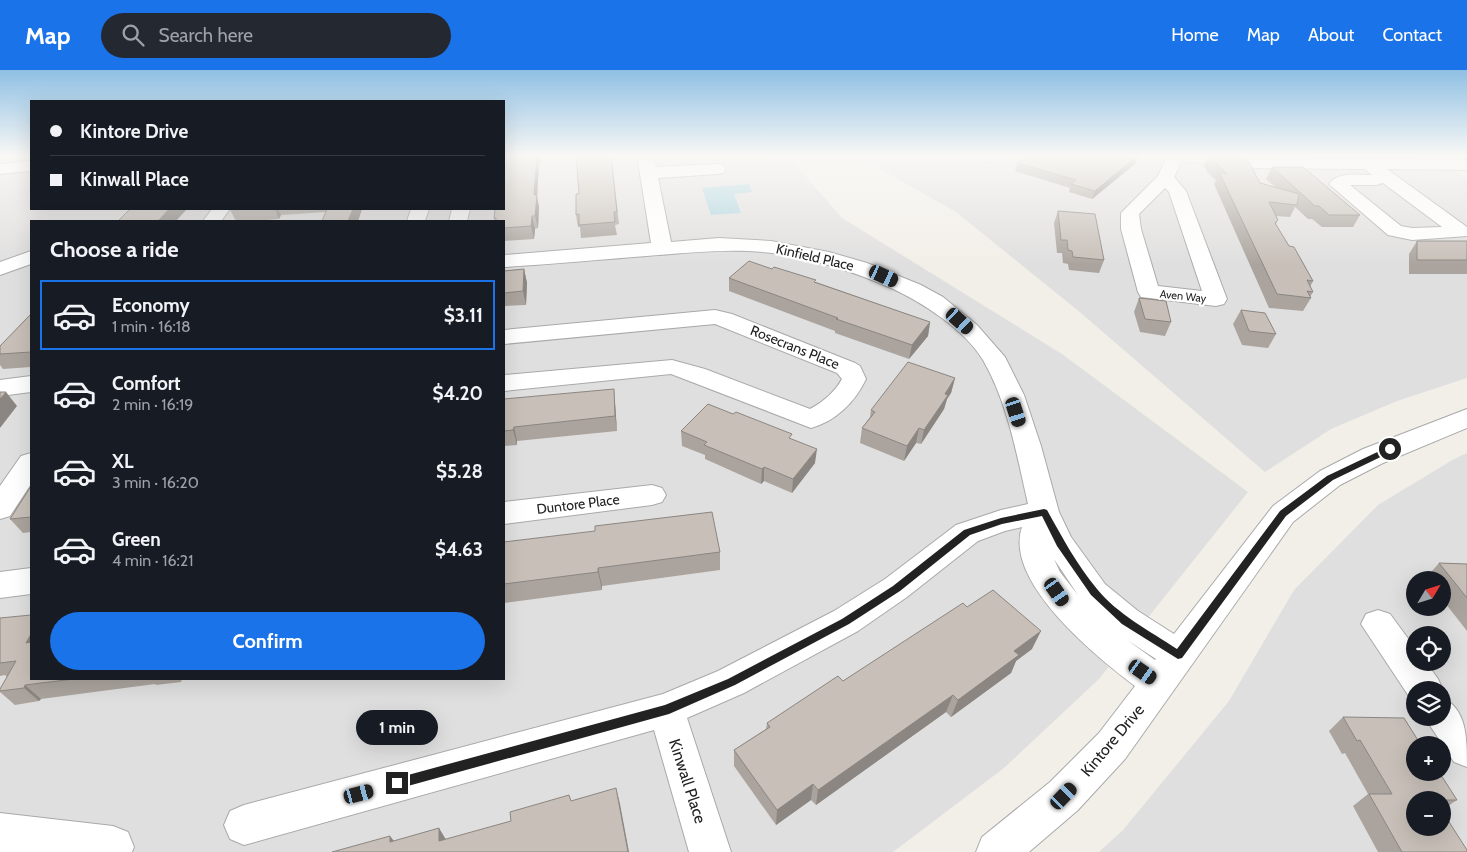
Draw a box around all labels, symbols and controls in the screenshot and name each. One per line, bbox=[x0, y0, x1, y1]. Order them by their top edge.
search box bbox=[101, 13, 451, 58]
text: Map bbox=[25, 21, 71, 50]
icon: search bbox=[119, 21, 147, 49]
text: Search here bbox=[159, 24, 253, 47]
text: Home bbox=[1171, 24, 1219, 46]
text: Map bbox=[1247, 24, 1280, 46]
text: About bbox=[1308, 24, 1354, 46]
text: Contact bbox=[1382, 24, 1442, 46]
text: Kintore Drive bbox=[80, 120, 188, 143]
text: Kinwall Place bbox=[80, 168, 189, 191]
text: Choose a ride bbox=[50, 236, 179, 263]
street label: Kinfield Place bbox=[774, 239, 856, 275]
car bbox=[867, 263, 900, 289]
street label: Aven Way bbox=[1159, 287, 1207, 305]
icon: car bbox=[52, 293, 97, 338]
text: Economy bbox=[112, 294, 190, 317]
text: $3.11 bbox=[444, 304, 483, 327]
car bbox=[943, 305, 976, 337]
text: 1 min · 16:18 bbox=[112, 317, 191, 336]
street label: Rosecrans Place bbox=[748, 321, 842, 373]
icon: car bbox=[52, 371, 97, 416]
text: Comfort bbox=[112, 372, 181, 395]
text: $4.20 bbox=[432, 382, 483, 405]
text: 2 min · 16:19 bbox=[112, 395, 193, 414]
car bbox=[1004, 395, 1027, 429]
route start bbox=[1379, 438, 1401, 460]
icon: car bbox=[52, 449, 97, 494]
text: XL bbox=[112, 450, 133, 473]
text: $5.28 bbox=[436, 460, 483, 483]
text: 3 min · 16:20 bbox=[112, 473, 199, 492]
street label: Duntore Place bbox=[535, 490, 621, 518]
icon: car bbox=[52, 527, 97, 572]
text: Green bbox=[112, 528, 161, 551]
text: $4.63 bbox=[435, 538, 483, 561]
text: 4 min · 16:21 bbox=[112, 551, 193, 570]
north arrow bbox=[1406, 571, 1451, 616]
map controls bbox=[1406, 571, 1451, 836]
car bbox=[1042, 575, 1071, 609]
button: Confirm bbox=[50, 612, 485, 670]
button: locate bbox=[1406, 626, 1451, 671]
car bbox=[1126, 657, 1159, 687]
button: layers bbox=[1406, 681, 1451, 726]
street label: Kintore Drive bbox=[1077, 700, 1148, 780]
callout: 1 min bbox=[356, 710, 438, 746]
text: 1 min bbox=[379, 718, 415, 737]
street label: Kinwall Place bbox=[665, 736, 710, 826]
button: + bbox=[1406, 736, 1451, 781]
route end bbox=[386, 772, 408, 794]
car bbox=[1048, 780, 1079, 812]
car bbox=[342, 783, 375, 805]
button: − bbox=[1406, 791, 1451, 836]

